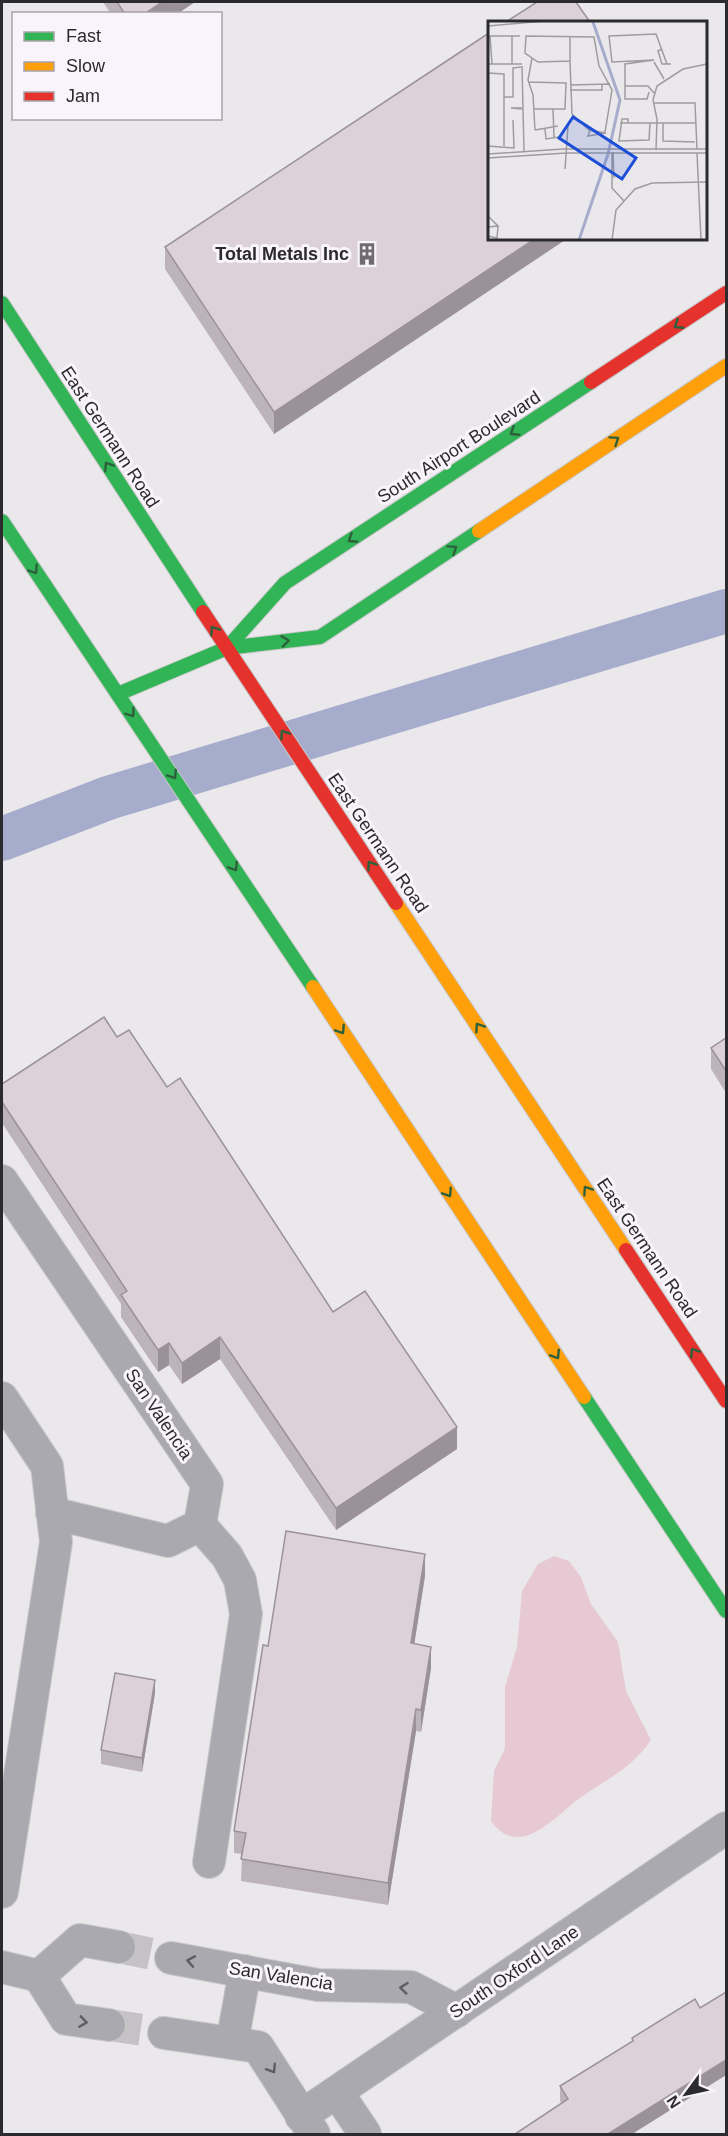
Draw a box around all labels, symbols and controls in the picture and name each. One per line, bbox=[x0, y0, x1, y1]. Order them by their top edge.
legend bbox=[12, 12, 222, 120]
inset map bbox=[488, 21, 707, 240]
text: Fast bbox=[66, 26, 101, 46]
text: Slow bbox=[66, 56, 106, 76]
text: Jam bbox=[66, 86, 100, 106]
building icon: Total Metals Inc bbox=[354, 241, 380, 267]
place label: Total Metals Inc bbox=[215, 244, 349, 264]
one-way arrow bbox=[673, 318, 684, 329]
street label: East Germann Road bbox=[57, 363, 163, 511]
street label: South Airport Boulevard bbox=[374, 387, 544, 507]
one-way arrow bbox=[510, 425, 521, 436]
one-way arrow bbox=[608, 437, 619, 448]
one-way arrow bbox=[104, 462, 115, 473]
one-way arrow bbox=[347, 532, 358, 543]
one-way arrow bbox=[446, 545, 457, 556]
one-way arrow bbox=[27, 563, 38, 574]
one-way arrow bbox=[211, 625, 222, 636]
one-way arrow bbox=[280, 635, 289, 648]
one-way arrow bbox=[124, 706, 135, 717]
one-way arrow bbox=[280, 730, 291, 741]
one-way arrow bbox=[166, 768, 177, 779]
street label: East Germann Road bbox=[324, 769, 432, 917]
one-way arrow bbox=[368, 860, 379, 871]
one-way arrow bbox=[226, 861, 238, 871]
one-way arrow bbox=[334, 1023, 345, 1034]
one-way arrow bbox=[475, 1023, 486, 1034]
street label: East Germann Road bbox=[593, 1174, 701, 1322]
one-way arrow bbox=[441, 1186, 452, 1197]
one-way arrow bbox=[582, 1186, 594, 1196]
one-way arrow bbox=[690, 1348, 701, 1359]
one-way arrow bbox=[549, 1349, 560, 1360]
street label: San Valencia bbox=[121, 1365, 197, 1464]
street label: South Oxford Lane bbox=[446, 1921, 582, 2023]
one-way arrow bbox=[186, 1955, 196, 1968]
street label: San Valencia bbox=[228, 1958, 335, 1994]
one-way arrow bbox=[400, 1982, 409, 1994]
one-way arrow bbox=[78, 2015, 87, 2027]
one-way arrow bbox=[264, 2063, 276, 2073]
north arrow bbox=[656, 2064, 716, 2124]
text: N bbox=[664, 2092, 684, 2111]

